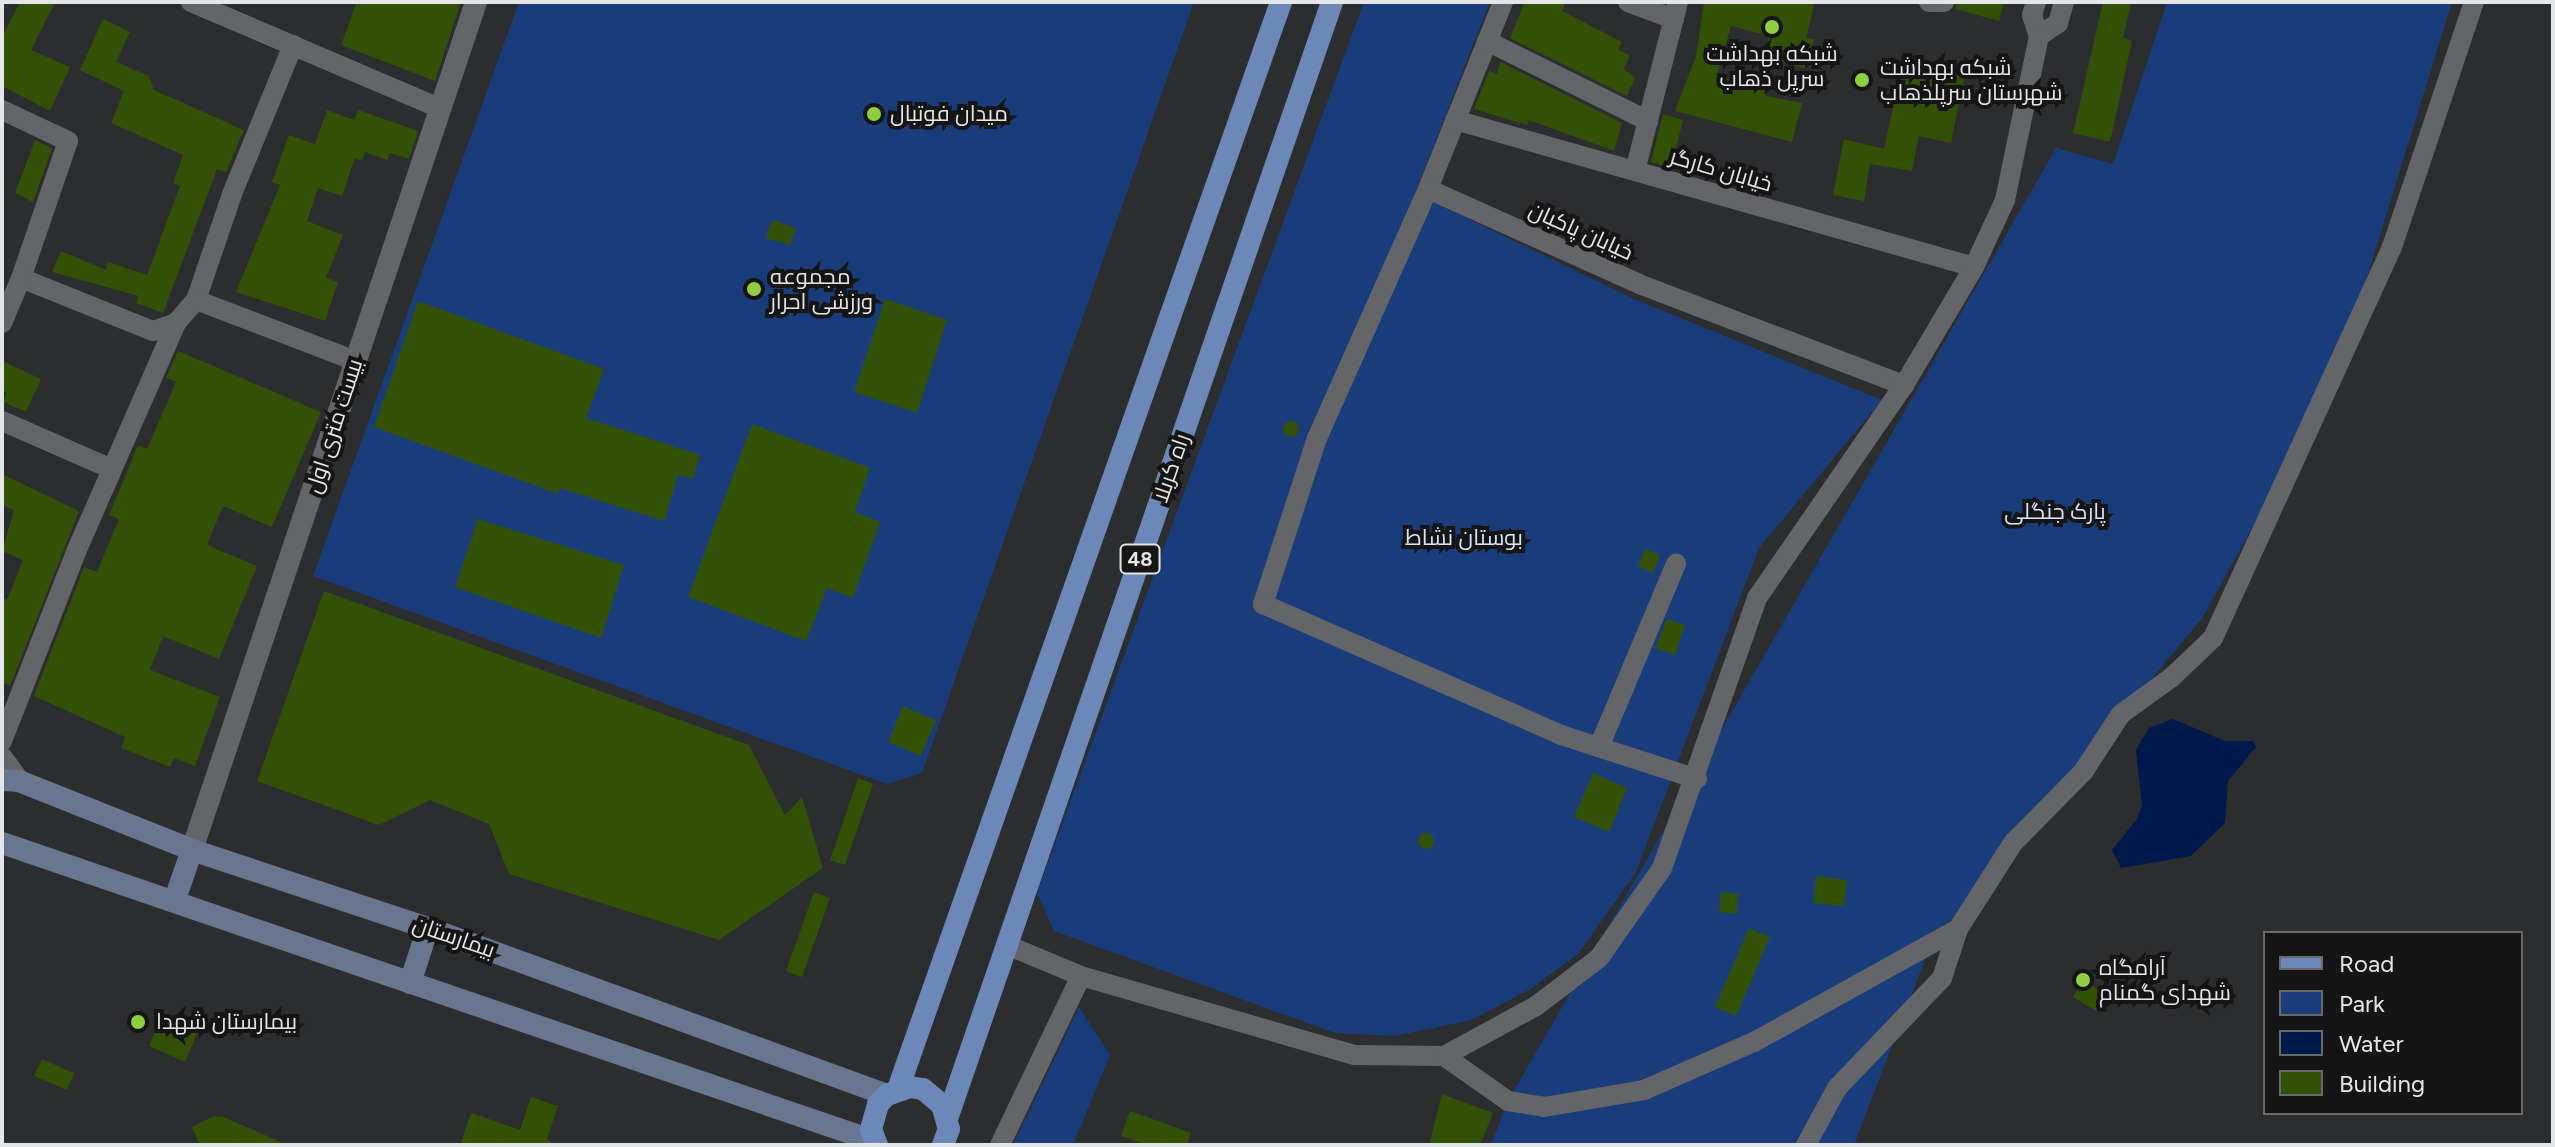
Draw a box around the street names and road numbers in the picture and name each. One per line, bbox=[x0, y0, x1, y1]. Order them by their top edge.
street label: خیابان کارگر bbox=[1667, 143, 1775, 197]
street label: خیابان پاکبان bbox=[1525, 196, 1637, 266]
street label: بیست متری اول bbox=[300, 356, 368, 496]
street label: راه کربلا bbox=[1147, 430, 1195, 506]
road number: 48 bbox=[1118, 543, 1162, 575]
street label: بیمارستان bbox=[409, 911, 499, 963]

